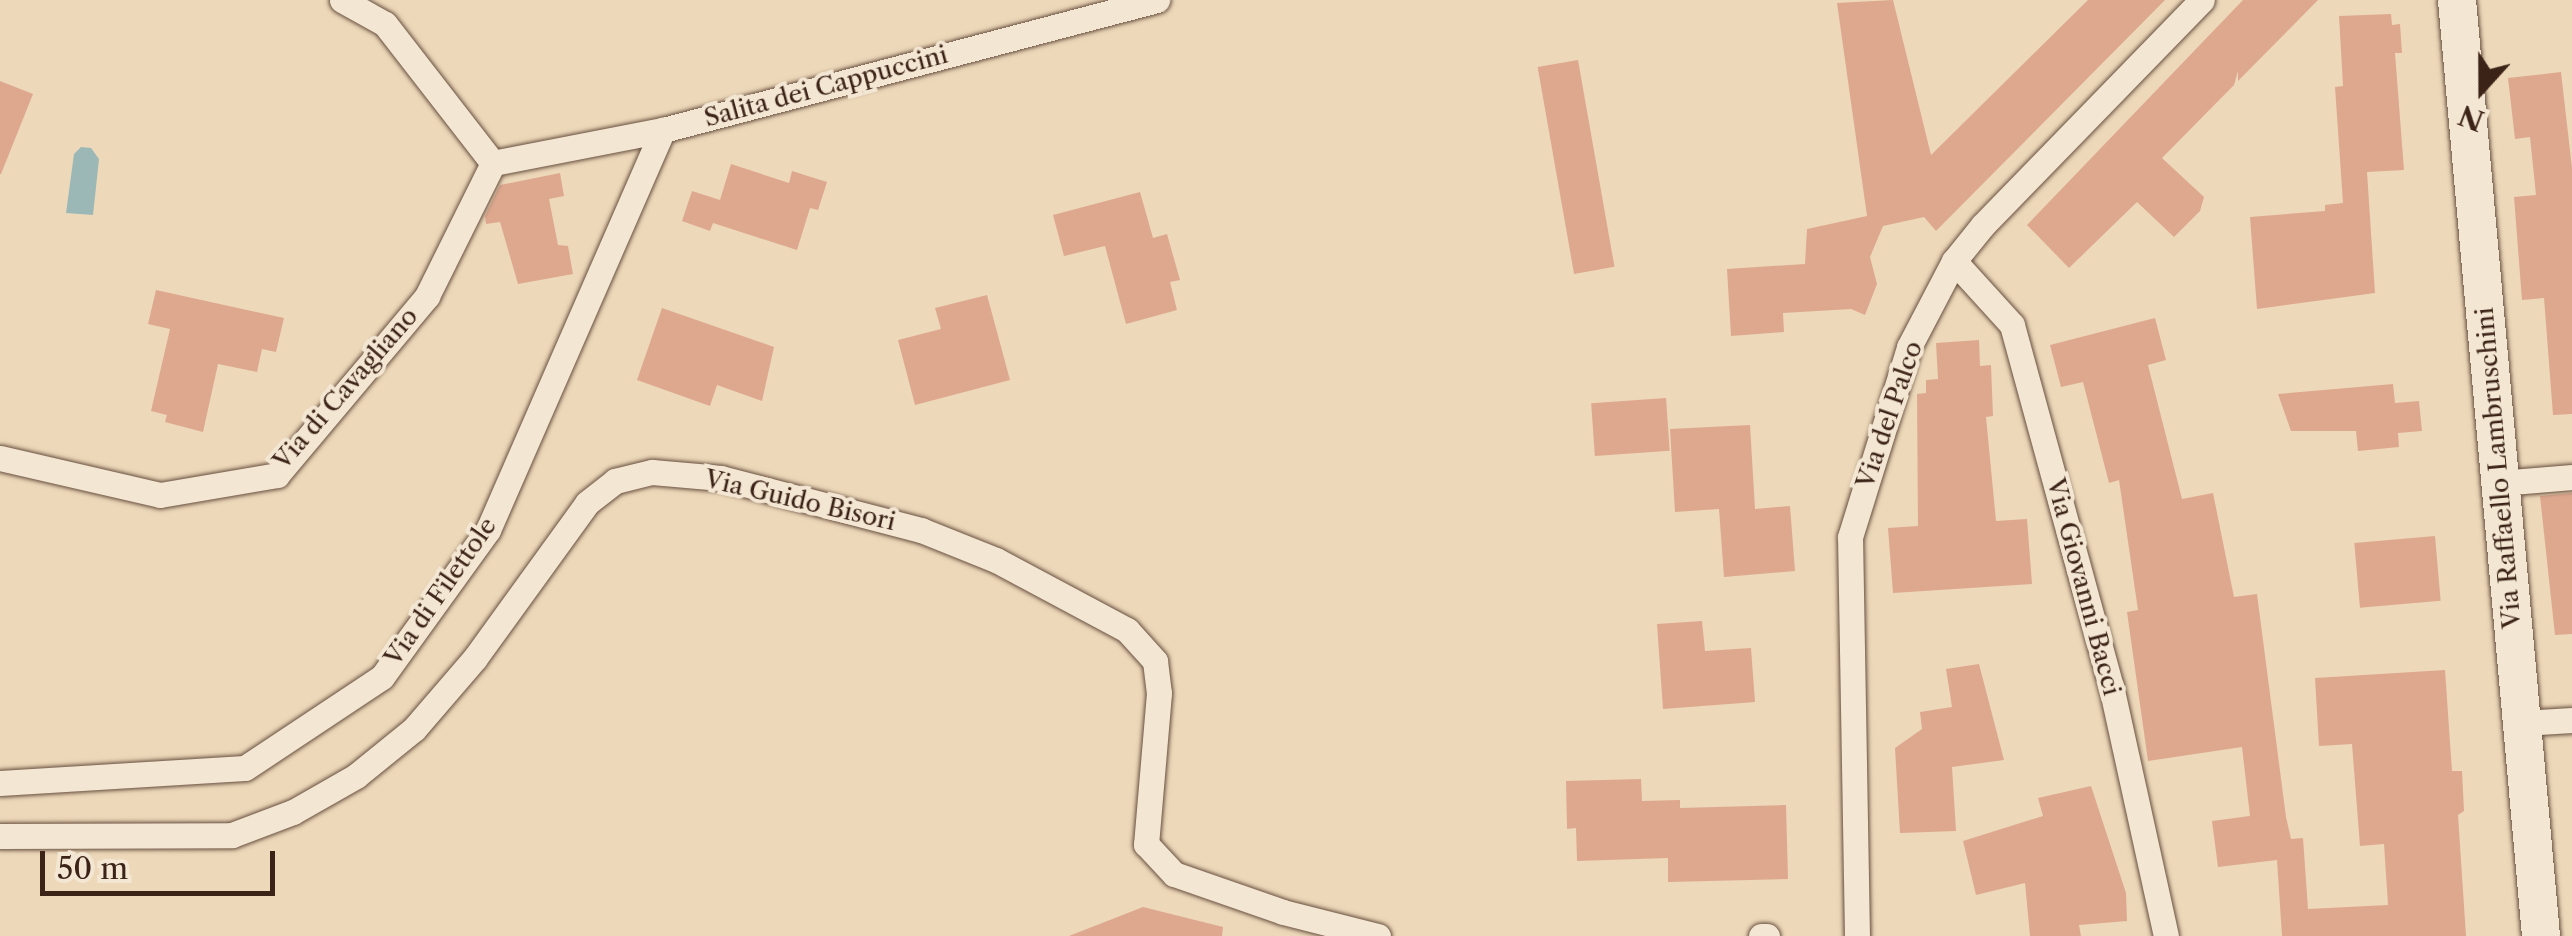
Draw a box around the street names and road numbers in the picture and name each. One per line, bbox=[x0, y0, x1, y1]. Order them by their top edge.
street label: Salita dei Cappuccini bbox=[701, 40, 951, 134]
street label: Via di Cavagliano bbox=[267, 302, 425, 476]
street label: Via Raffaello Lambruschini bbox=[2470, 306, 2528, 630]
street label: Via del Palco bbox=[1851, 337, 1929, 493]
street label: Via Guido Bisori bbox=[702, 464, 898, 538]
street label: Via Giovanni Bacci bbox=[2040, 475, 2126, 699]
street label: Via di Filettole bbox=[379, 512, 503, 672]

